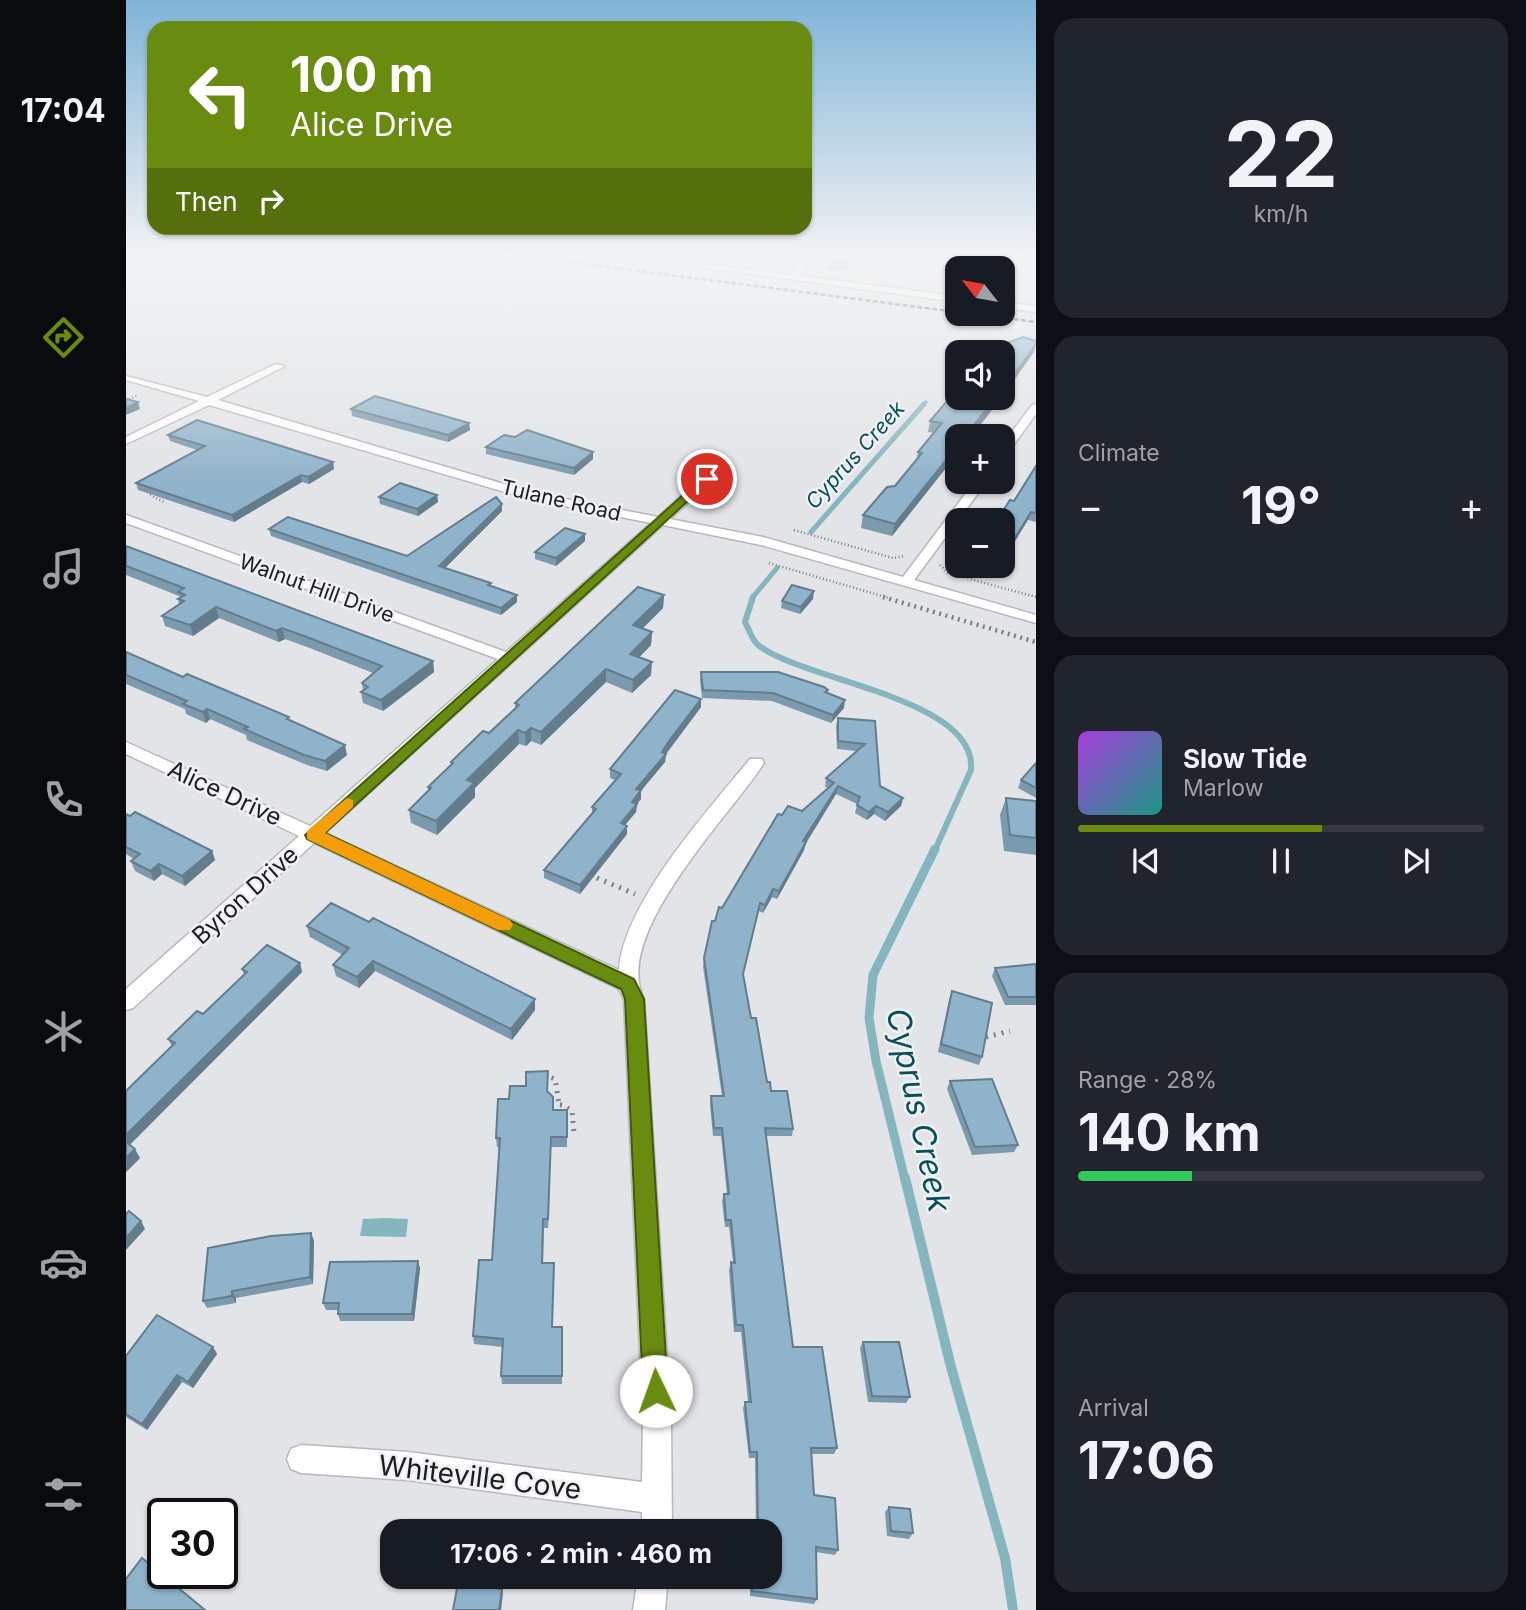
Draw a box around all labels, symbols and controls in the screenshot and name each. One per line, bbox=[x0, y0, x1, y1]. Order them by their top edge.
text: 100 m bbox=[290, 45, 434, 104]
icon: left bbox=[175, 49, 266, 140]
text: 17:04 bbox=[20, 91, 106, 130]
text: 22 bbox=[1224, 99, 1338, 209]
text: Alice Drive bbox=[290, 105, 453, 144]
icon: right bbox=[252, 182, 290, 220]
text: Then bbox=[175, 186, 238, 217]
text: km/h bbox=[1254, 200, 1308, 228]
north arrow bbox=[945, 256, 1015, 326]
map controls bbox=[945, 256, 1015, 578]
icon: directions bbox=[39, 313, 88, 362]
button: sound bbox=[945, 340, 1015, 410]
water label: Cyprus Creek bbox=[800, 396, 910, 514]
button: + bbox=[945, 424, 1015, 494]
text: Climate bbox=[1078, 439, 1160, 467]
pin bbox=[677, 449, 737, 509]
icon: arrive bbox=[688, 460, 726, 498]
street label: Tulane Road bbox=[499, 474, 623, 526]
text: 19° bbox=[1241, 474, 1321, 537]
text: − bbox=[1078, 483, 1103, 529]
text: + bbox=[1459, 483, 1484, 529]
button: − bbox=[945, 508, 1015, 578]
icon: music bbox=[39, 544, 88, 593]
street label: Walnut Hill Drive bbox=[236, 548, 398, 628]
text: Slow Tide bbox=[1183, 743, 1307, 774]
street label: Alice Drive bbox=[163, 754, 287, 832]
text: Marlow bbox=[1183, 774, 1263, 802]
icon: phone bbox=[39, 775, 88, 824]
street label: Byron Drive bbox=[186, 840, 304, 950]
icon: previous bbox=[1127, 842, 1165, 880]
icon: pause bbox=[1262, 842, 1300, 880]
icon: next bbox=[1397, 842, 1435, 880]
water label: Cyprus Creek bbox=[878, 1005, 960, 1217]
icon: climate bbox=[39, 1007, 88, 1056]
text: Range · 28% bbox=[1078, 1066, 1217, 1094]
text: 140 km bbox=[1078, 1101, 1261, 1164]
icon: car bbox=[39, 1238, 88, 1287]
position arrow bbox=[619, 1354, 693, 1428]
text: Arrival bbox=[1078, 1394, 1149, 1422]
text: 17:06 bbox=[1078, 1429, 1215, 1492]
street label: Whiteville Cove bbox=[377, 1448, 583, 1506]
icon: filters bbox=[39, 1470, 88, 1519]
speed limit sign: 30 bbox=[147, 1498, 238, 1589]
text: 17:06 · 2 min · 460 m bbox=[450, 1538, 712, 1569]

